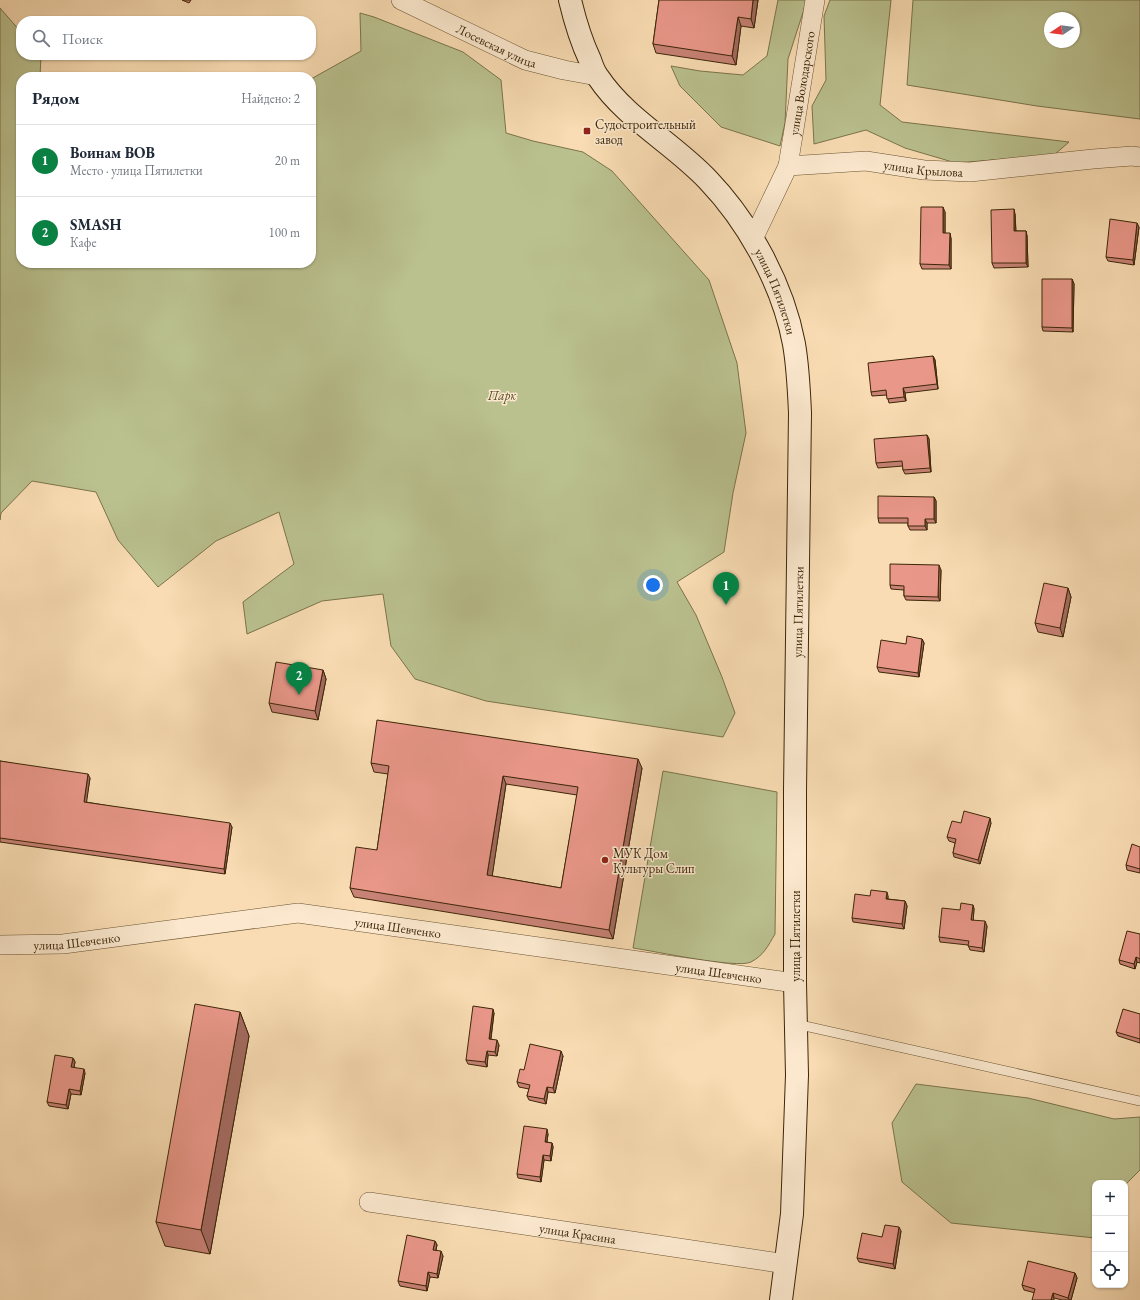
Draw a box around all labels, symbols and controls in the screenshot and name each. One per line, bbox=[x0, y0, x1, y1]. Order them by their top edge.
north arrow bbox=[1044, 12, 1080, 48]
search box bbox=[16, 16, 316, 60]
street label: Лосевская улица bbox=[454, 20, 539, 71]
icon: search bbox=[30, 27, 52, 49]
text: Поиск bbox=[62, 29, 103, 48]
street label: улица Володарского bbox=[785, 30, 818, 137]
text: Рядом bbox=[32, 87, 80, 109]
text: Найдено: 2 bbox=[241, 90, 300, 107]
place label: Судостроительный завод bbox=[595, 116, 696, 148]
marker: Судостроительный завод bbox=[582, 126, 592, 136]
text: Воинам ВОВ bbox=[70, 143, 155, 162]
text: 1 bbox=[42, 152, 48, 169]
text: 20 m bbox=[275, 152, 300, 169]
street label: улица Крылова bbox=[883, 155, 964, 180]
text: Место · улица Пятилетки bbox=[70, 162, 203, 179]
text: SMASH bbox=[70, 215, 121, 234]
text: 2 bbox=[42, 224, 48, 241]
text: 100 m bbox=[269, 224, 300, 241]
text: Кафе bbox=[70, 234, 96, 251]
street label: улица Пятилетки bbox=[751, 245, 800, 336]
park label: Парк bbox=[487, 387, 517, 404]
street label: улица Пятилетки bbox=[789, 566, 807, 658]
pin: 1 bbox=[713, 572, 739, 605]
your location bbox=[643, 575, 663, 595]
pin: 2 bbox=[286, 662, 312, 695]
place label: МУК Дом Культуры Слип bbox=[613, 845, 695, 877]
marker: МУК Дом Культуры Слип bbox=[600, 855, 610, 865]
street label: улица Пятилетки bbox=[787, 890, 804, 982]
street label: улица Шевченко bbox=[354, 913, 442, 942]
street label: улица Шевченко bbox=[33, 928, 121, 953]
street label: улица Шевченко bbox=[675, 958, 763, 987]
map controls bbox=[1092, 1180, 1128, 1288]
button: + bbox=[1092, 1180, 1128, 1216]
button: − bbox=[1092, 1216, 1128, 1252]
street label: улица Красина bbox=[538, 1219, 618, 1247]
button: locate bbox=[1092, 1252, 1128, 1288]

